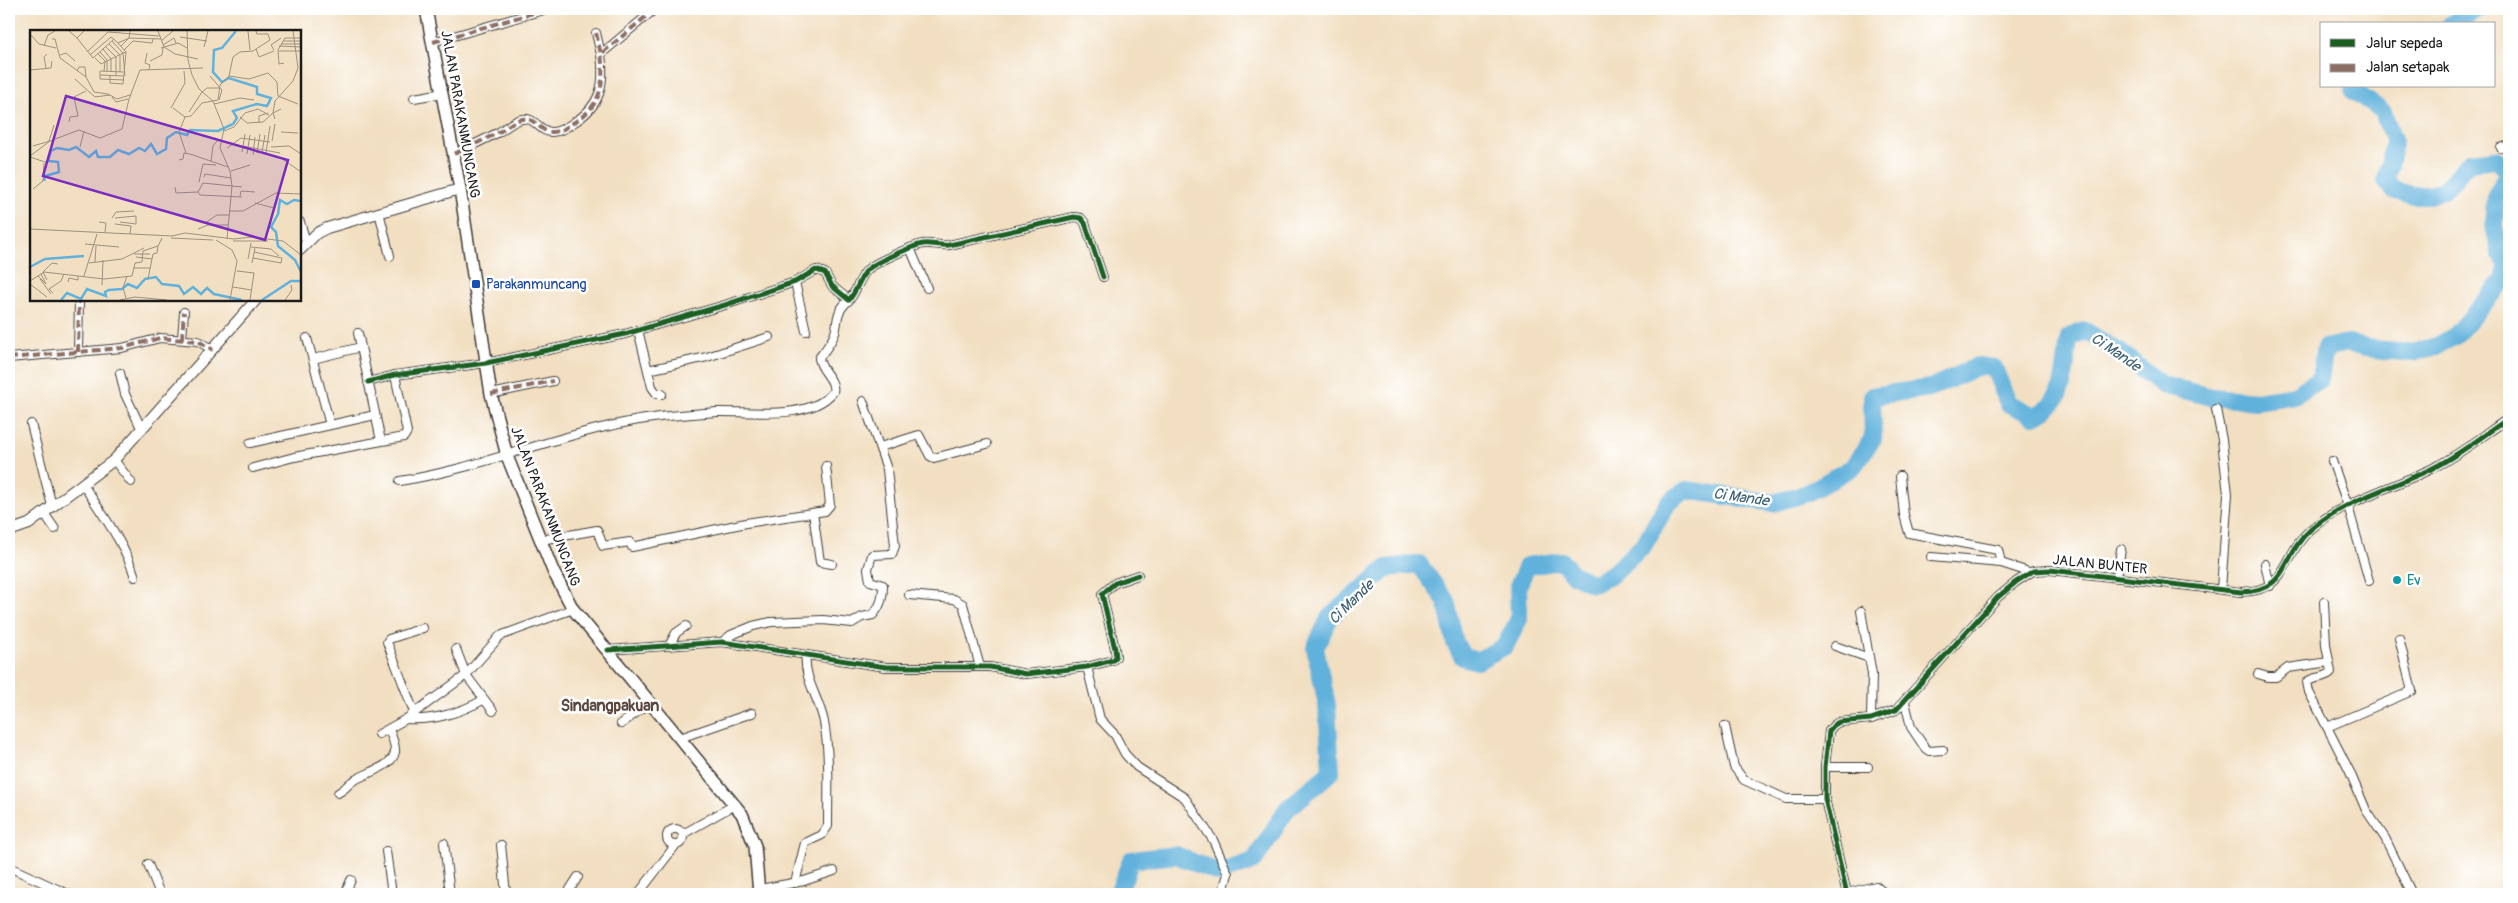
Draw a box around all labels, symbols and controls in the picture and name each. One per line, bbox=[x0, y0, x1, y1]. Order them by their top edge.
legend bbox=[2320, 22, 2496, 88]
street label: JALAN PARAKANMUNCANG bbox=[437, 29, 484, 199]
inset map bbox=[30, 30, 301, 301]
text: Jalur sepeda bbox=[2366, 34, 2443, 53]
text: Jalan setapak bbox=[2366, 58, 2450, 77]
place label: Parakanmuncang bbox=[486, 276, 587, 293]
marker: Parakanmuncang bbox=[470, 278, 482, 290]
water label: Ci Mande bbox=[2087, 329, 2146, 377]
street label: JALAN PARAKANMUNCANG bbox=[507, 424, 584, 589]
water label: Ci Mande bbox=[1712, 484, 1772, 511]
street label: JALAN BUNTER bbox=[2052, 551, 2148, 578]
place label: Ev bbox=[2407, 572, 2421, 589]
marker: Ev bbox=[2391, 574, 2403, 586]
water label: Ci Mande bbox=[1325, 575, 1379, 629]
district label: Sindangpakuan bbox=[561, 696, 659, 716]

